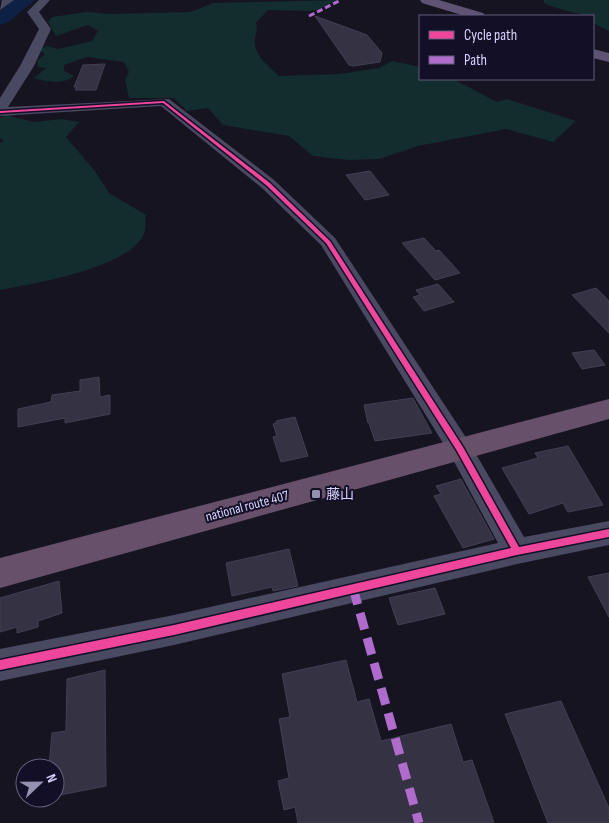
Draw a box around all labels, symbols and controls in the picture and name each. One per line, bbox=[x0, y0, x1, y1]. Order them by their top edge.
legend bbox=[419, 15, 594, 80]
text: Cycle path bbox=[464, 26, 517, 45]
text: Path bbox=[464, 51, 487, 70]
place label: 藤山 bbox=[326, 486, 354, 503]
street label: national route 407 bbox=[204, 487, 291, 525]
marker: 藤山 bbox=[310, 488, 322, 500]
north arrow bbox=[15, 758, 65, 808]
text: N bbox=[42, 772, 61, 785]

